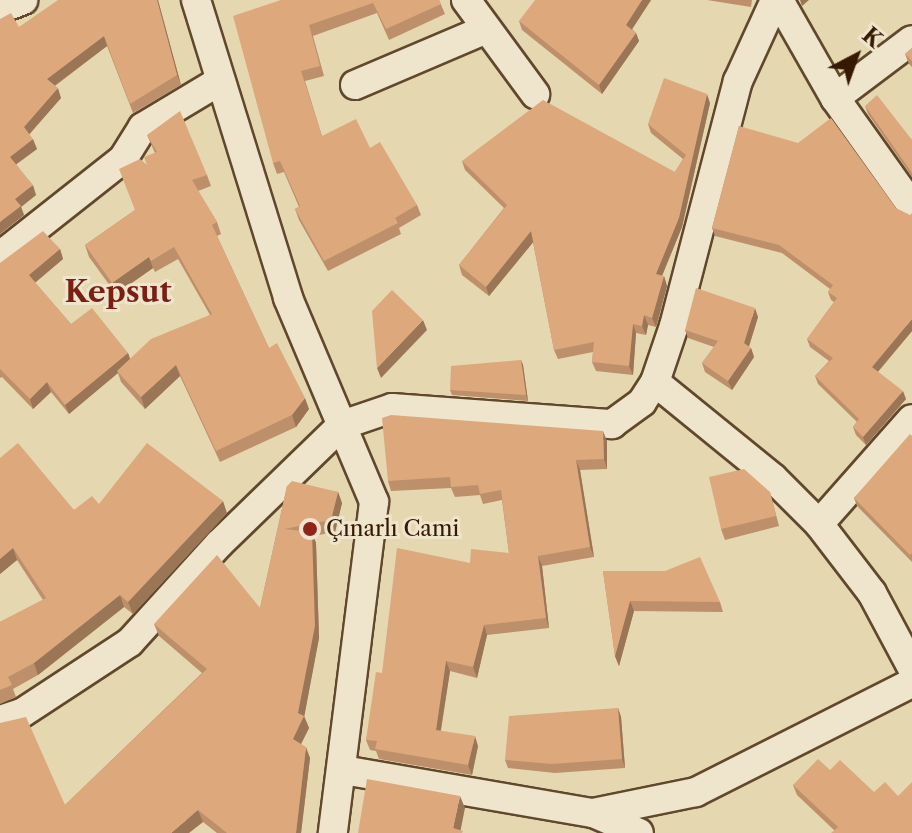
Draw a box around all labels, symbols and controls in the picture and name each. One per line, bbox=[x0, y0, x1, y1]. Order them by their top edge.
north arrow bbox=[816, 16, 896, 96]
text: K bbox=[857, 22, 888, 53]
district label: Kepsut bbox=[64, 274, 172, 310]
place label: Çınarlı Cami bbox=[326, 516, 459, 542]
marker: Çınarlı Cami bbox=[301, 520, 319, 538]

